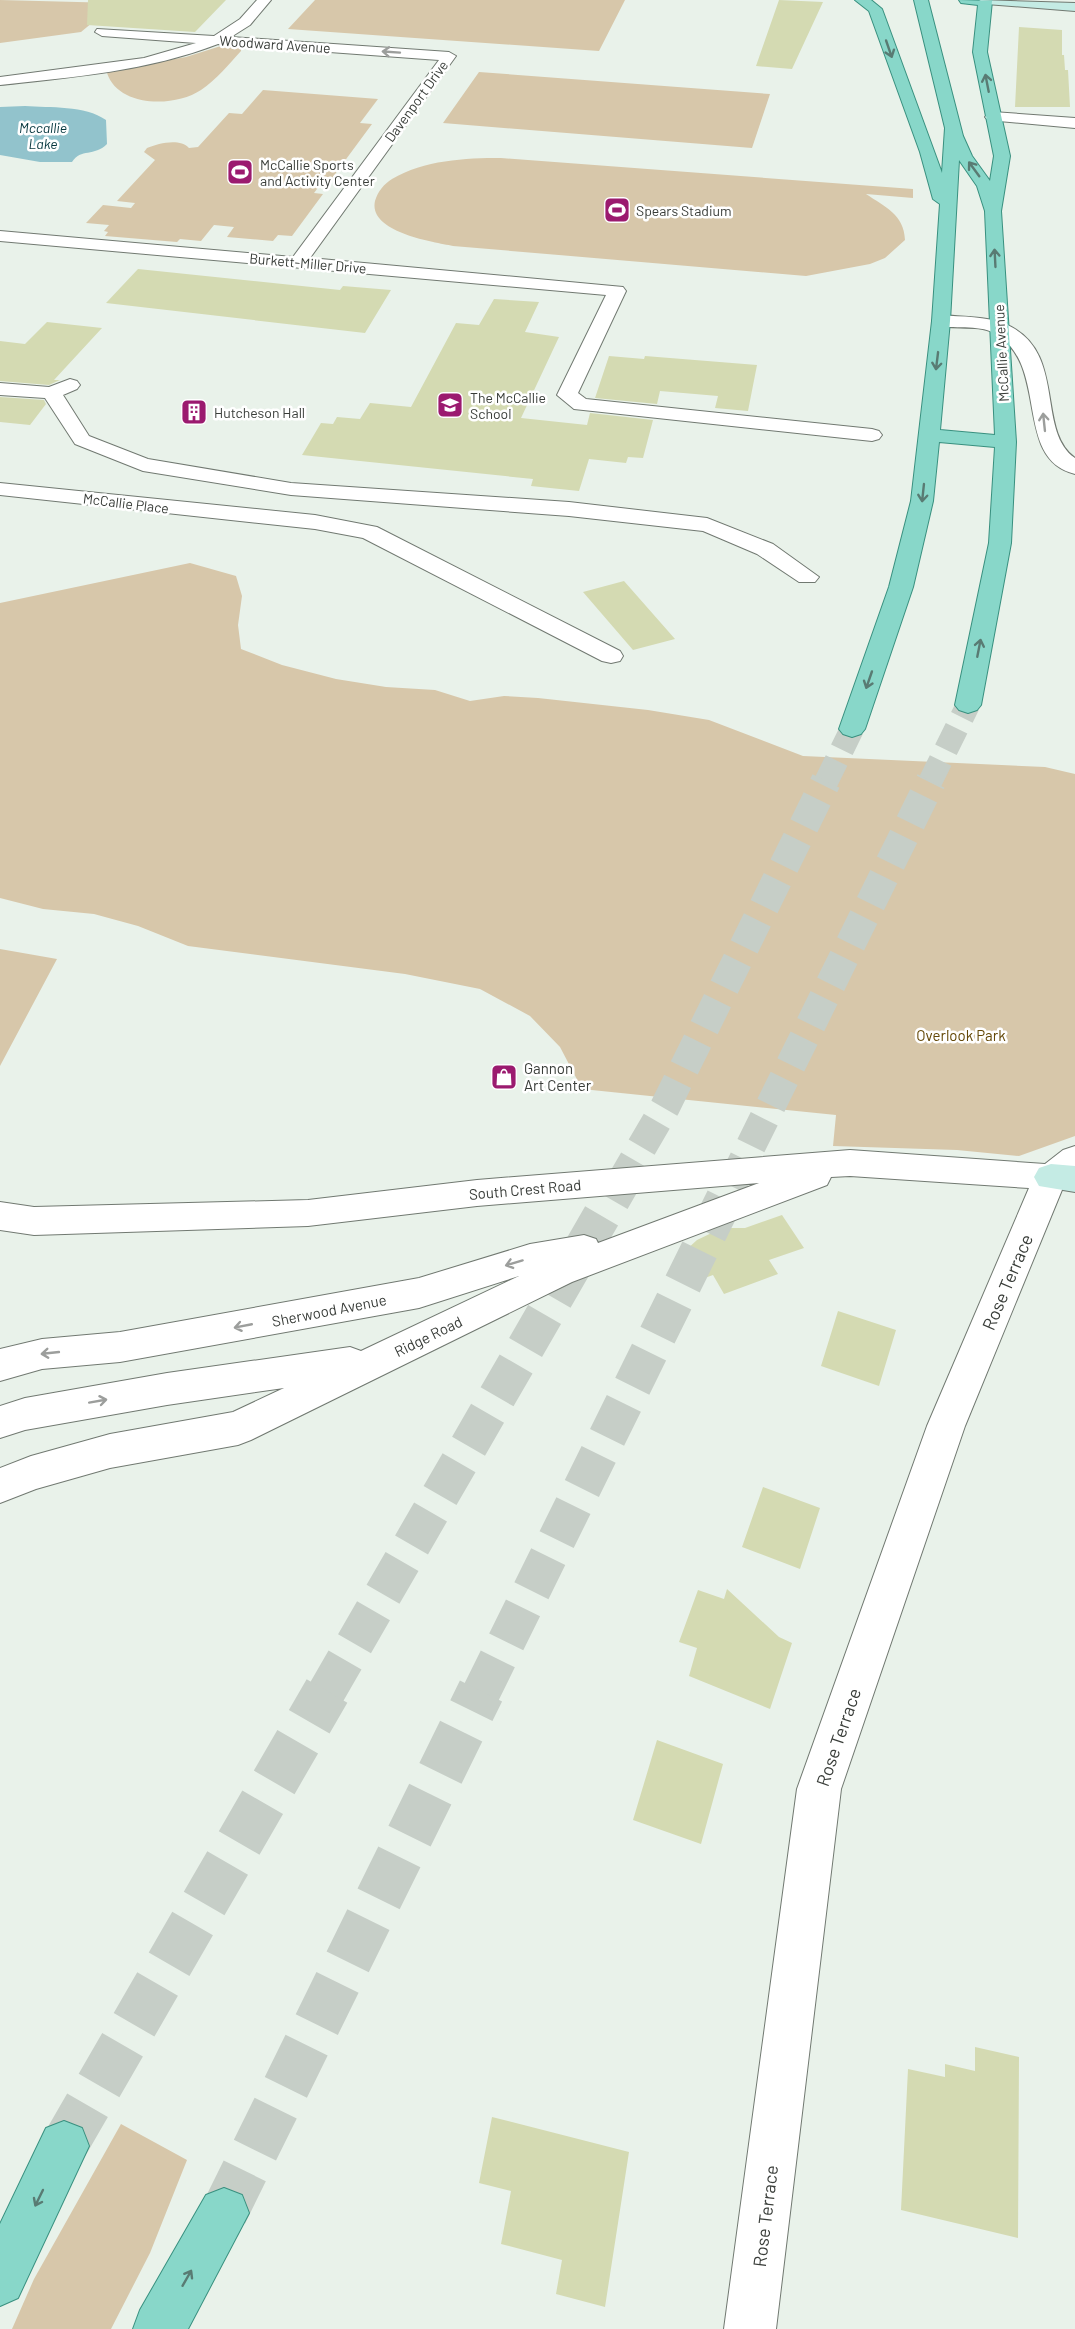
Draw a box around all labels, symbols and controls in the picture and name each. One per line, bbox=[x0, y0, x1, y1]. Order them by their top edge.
street label: Woodward Avenue bbox=[219, 32, 331, 56]
one-way arrow bbox=[885, 39, 896, 58]
one-way arrow bbox=[381, 47, 401, 58]
street label: Davenport Drive bbox=[381, 57, 451, 145]
one-way arrow bbox=[981, 74, 992, 94]
water label: Mccallie Lake bbox=[19, 119, 67, 152]
place label: McCallie Sports and Activity Center bbox=[260, 156, 375, 189]
sports icon: McCallie Sports and Activity Center bbox=[225, 157, 255, 187]
one-way arrow bbox=[968, 161, 980, 177]
sports icon: Spears Stadium bbox=[602, 195, 632, 225]
place label: Spears Stadium bbox=[636, 202, 732, 219]
one-way arrow bbox=[990, 248, 1001, 268]
street label: Burkett-Miller Drive bbox=[249, 249, 367, 277]
street label: McCallie Avenue bbox=[990, 304, 1012, 402]
one-way arrow bbox=[931, 350, 942, 370]
place label: The McCallie School bbox=[470, 389, 546, 422]
school or university icon: The McCallie School bbox=[435, 390, 465, 420]
building icon: Hutcheson Hall bbox=[179, 397, 209, 427]
place label: Hutcheson Hall bbox=[214, 404, 305, 421]
one-way arrow bbox=[1038, 413, 1049, 432]
one-way arrow bbox=[917, 483, 928, 503]
street label: McCallie Place bbox=[82, 489, 170, 517]
one-way arrow bbox=[974, 638, 985, 658]
one-way arrow bbox=[862, 670, 873, 689]
park label: Overlook Park bbox=[916, 1026, 1006, 1044]
place label: Gannon Art Center bbox=[524, 1059, 592, 1094]
shop icon: Gannon Art Center bbox=[489, 1062, 519, 1092]
street label: South Crest Road bbox=[468, 1175, 582, 1203]
street label: Rose Terrace bbox=[977, 1231, 1037, 1333]
one-way arrow bbox=[505, 1258, 524, 1269]
street label: Sherwood Avenue bbox=[270, 1290, 388, 1330]
street label: Ridge Road bbox=[391, 1312, 465, 1360]
one-way arrow bbox=[234, 1321, 253, 1332]
one-way arrow bbox=[41, 1348, 60, 1359]
one-way arrow bbox=[88, 1395, 108, 1406]
street label: Rose Terrace bbox=[811, 1685, 865, 1789]
street label: Rose Terrace bbox=[748, 2164, 782, 2268]
one-way arrow bbox=[33, 2189, 44, 2207]
one-way arrow bbox=[182, 2270, 194, 2287]

